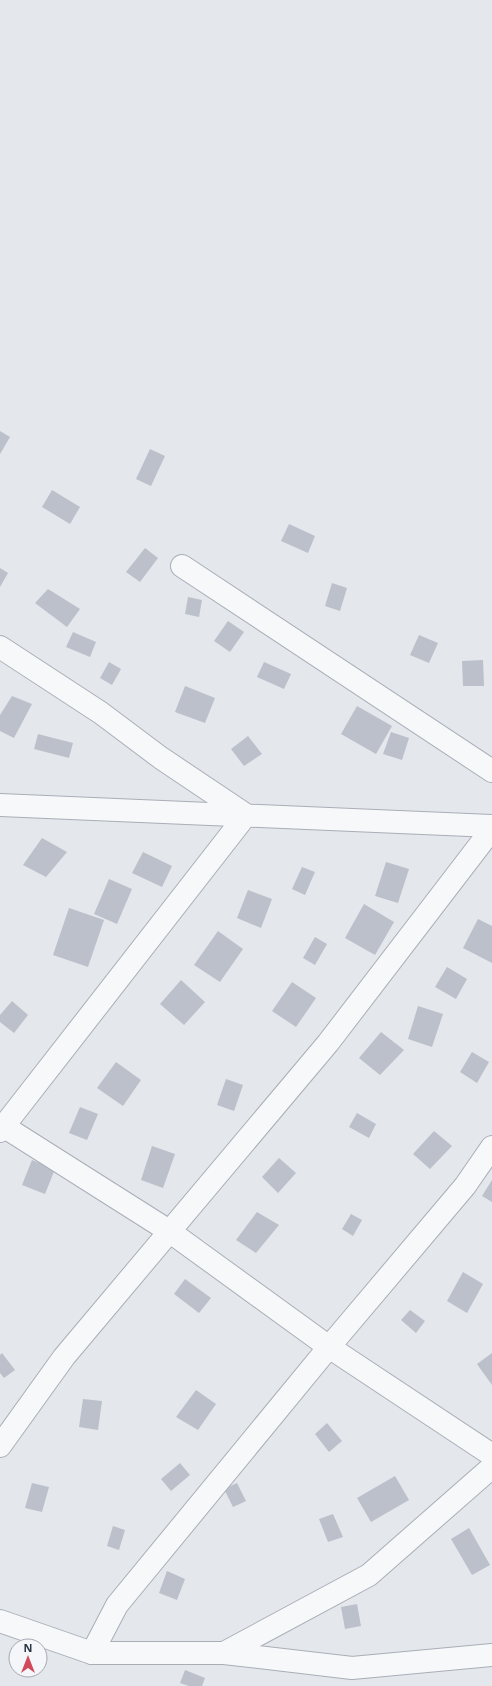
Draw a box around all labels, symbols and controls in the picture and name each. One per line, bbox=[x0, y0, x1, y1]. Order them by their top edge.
north arrow bbox=[8, 1638, 48, 1678]
text: N bbox=[24, 1640, 32, 1655]

